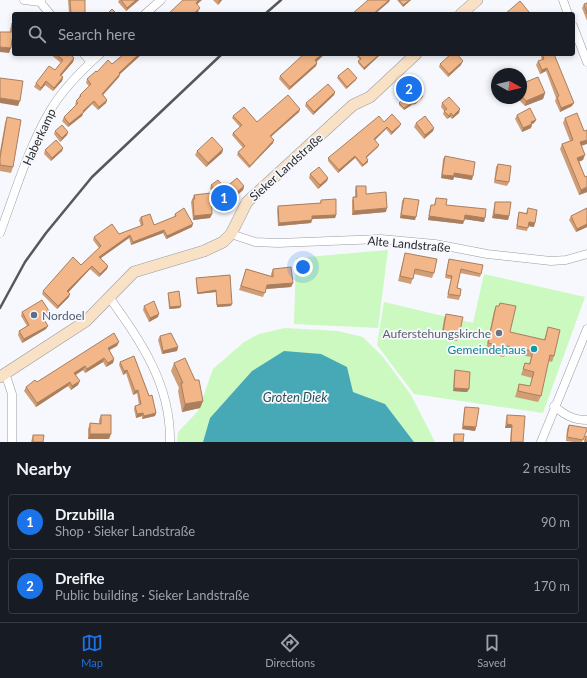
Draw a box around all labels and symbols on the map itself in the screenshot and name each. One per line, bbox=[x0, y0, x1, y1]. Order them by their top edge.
north arrow bbox=[491, 68, 527, 104]
pin: 2 bbox=[396, 74, 422, 104]
street label: Haberkamp bbox=[19, 106, 59, 168]
street label: Sieker Landstraße bbox=[246, 130, 326, 204]
pin: 1 bbox=[211, 183, 237, 213]
street label: Alte Landstraße bbox=[367, 233, 451, 255]
your location bbox=[293, 257, 313, 277]
place label: Nordoel bbox=[42, 308, 85, 323]
marker: Nordoel bbox=[29, 310, 39, 320]
place label: Auferstehungskirche bbox=[382, 326, 491, 341]
marker: Auferstehungskirche bbox=[494, 328, 504, 338]
place label: Gemeindehaus bbox=[448, 342, 526, 357]
marker: Gemeindehaus bbox=[529, 344, 539, 354]
water label: Groten Diek bbox=[263, 389, 328, 405]

